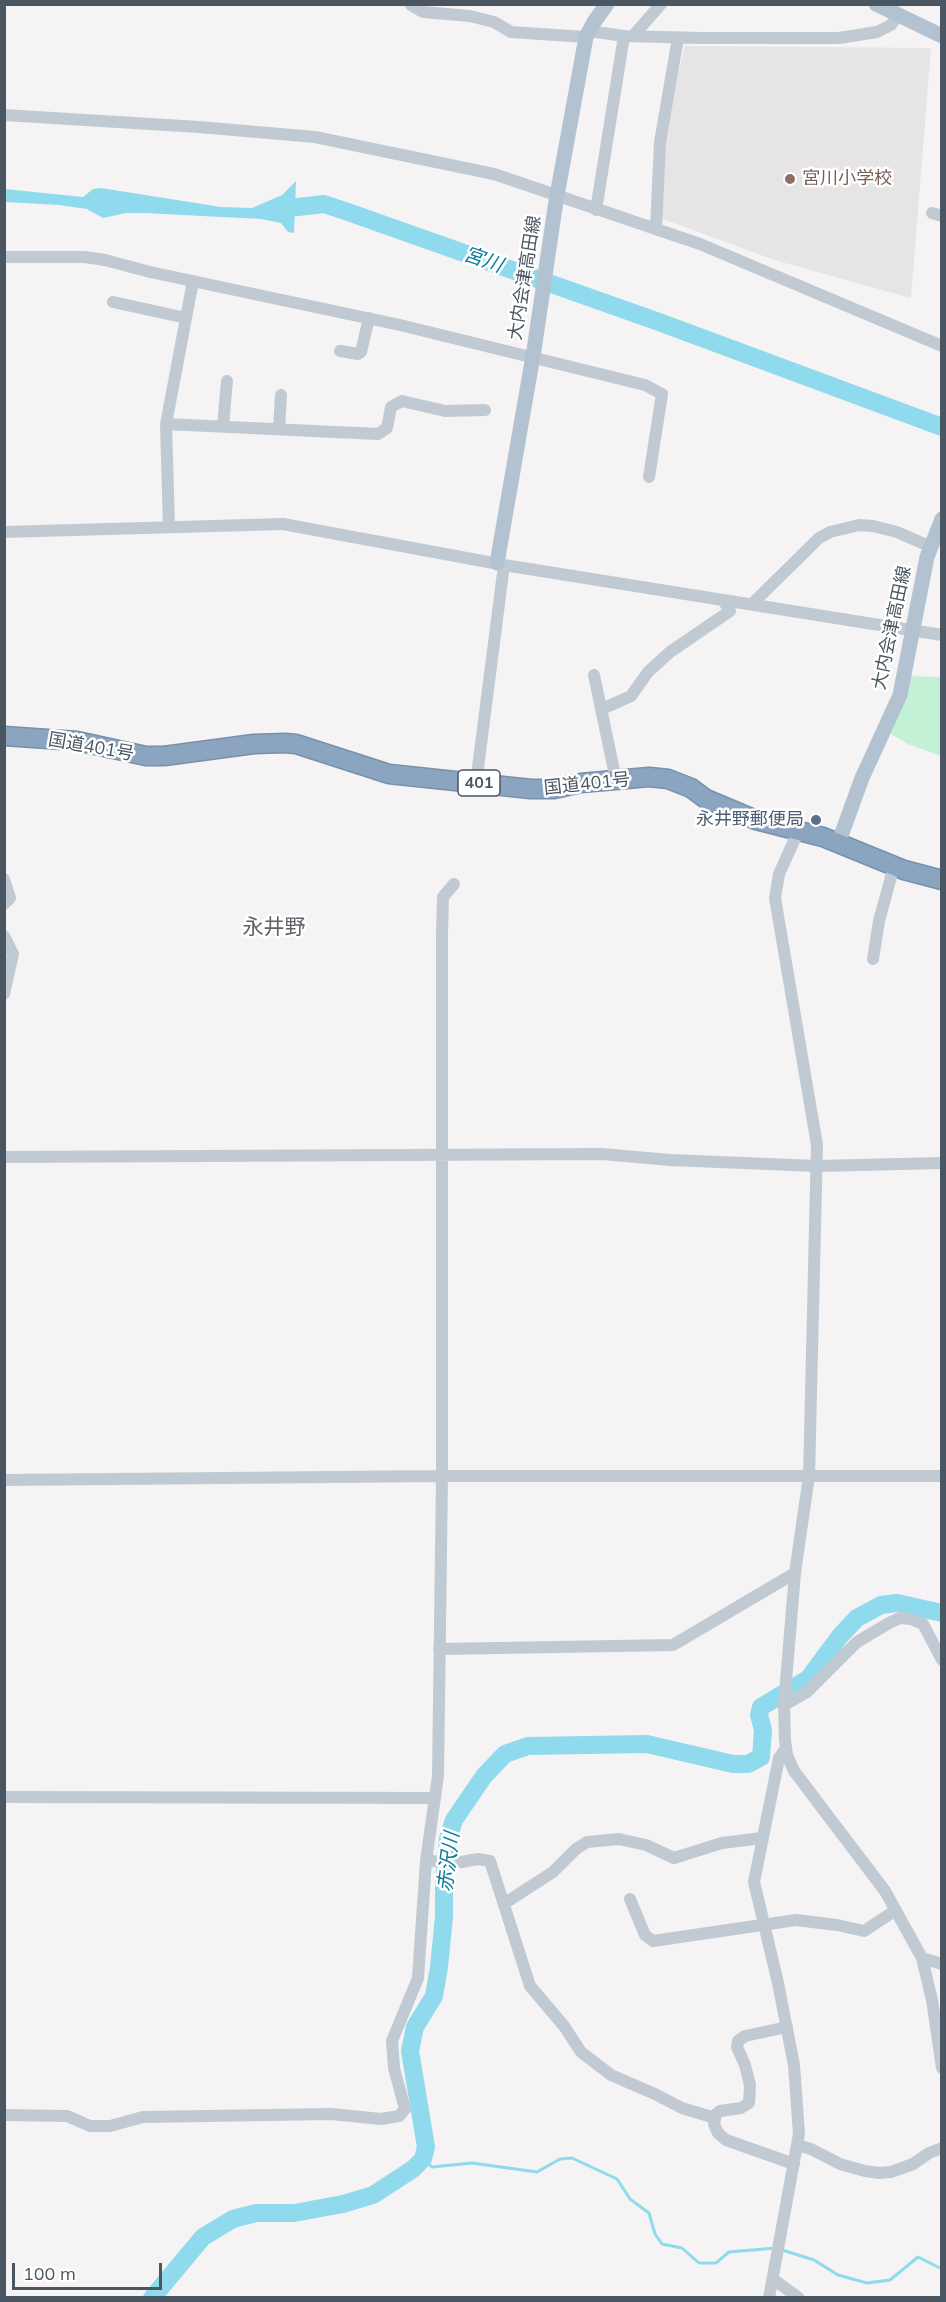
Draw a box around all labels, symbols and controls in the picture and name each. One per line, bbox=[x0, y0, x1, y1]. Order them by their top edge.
place label: 宮川小学校 bbox=[802, 168, 892, 190]
marker: 宮川小学校 bbox=[783, 172, 797, 186]
street label: 大内会津高田線 bbox=[504, 214, 546, 342]
water label: 宮川 bbox=[460, 242, 506, 278]
street label: 大内会津高田線 bbox=[868, 564, 916, 692]
street label: 国道401号 bbox=[47, 729, 135, 765]
street label: 国道401号 bbox=[543, 769, 631, 799]
road number: 401 bbox=[458, 770, 500, 796]
place label: 永井野郵便局 bbox=[696, 809, 804, 831]
marker: 永井野郵便局 bbox=[809, 813, 823, 827]
district label: 永井野 bbox=[243, 915, 305, 941]
water label: 赤沢川 bbox=[433, 1831, 465, 1893]
scale bar bbox=[15, 2251, 165, 2289]
text: 100 m bbox=[23, 2262, 76, 2285]

